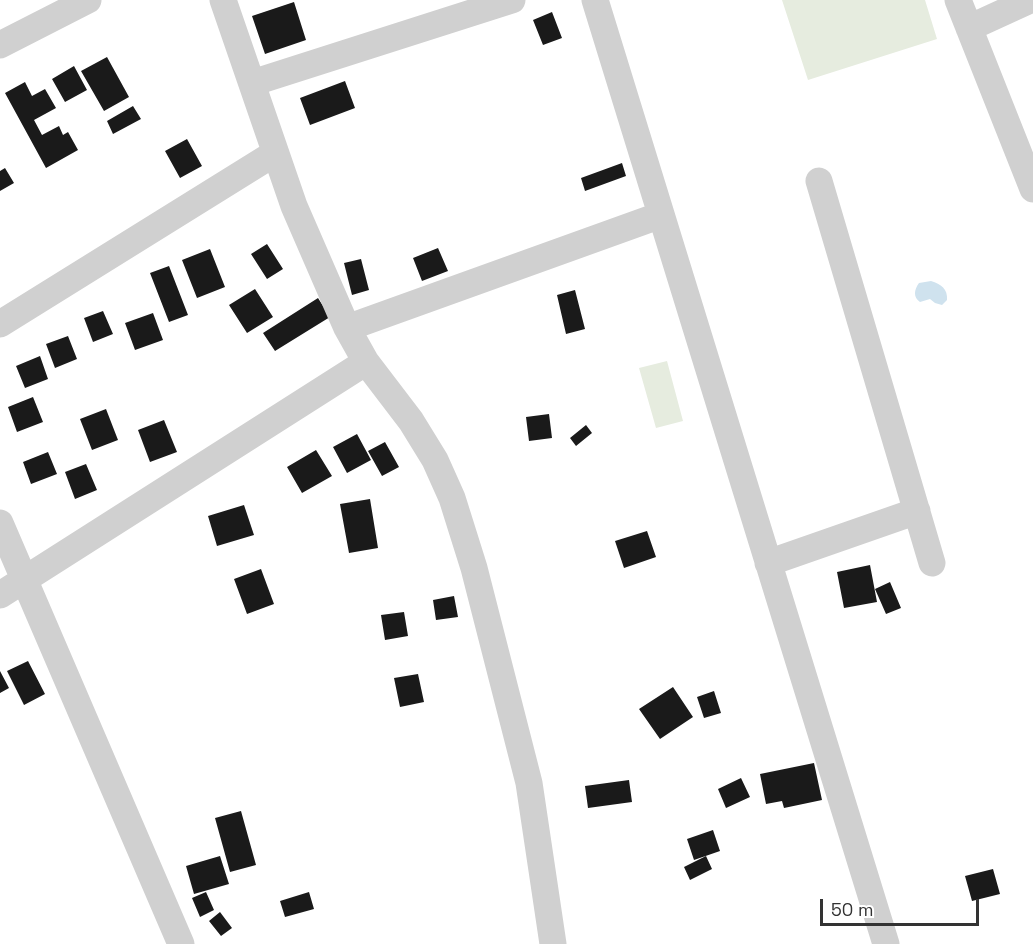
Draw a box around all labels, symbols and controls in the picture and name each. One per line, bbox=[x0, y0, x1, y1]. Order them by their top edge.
scale bar bbox=[823, 887, 982, 925]
text: 50 m bbox=[831, 898, 873, 921]

